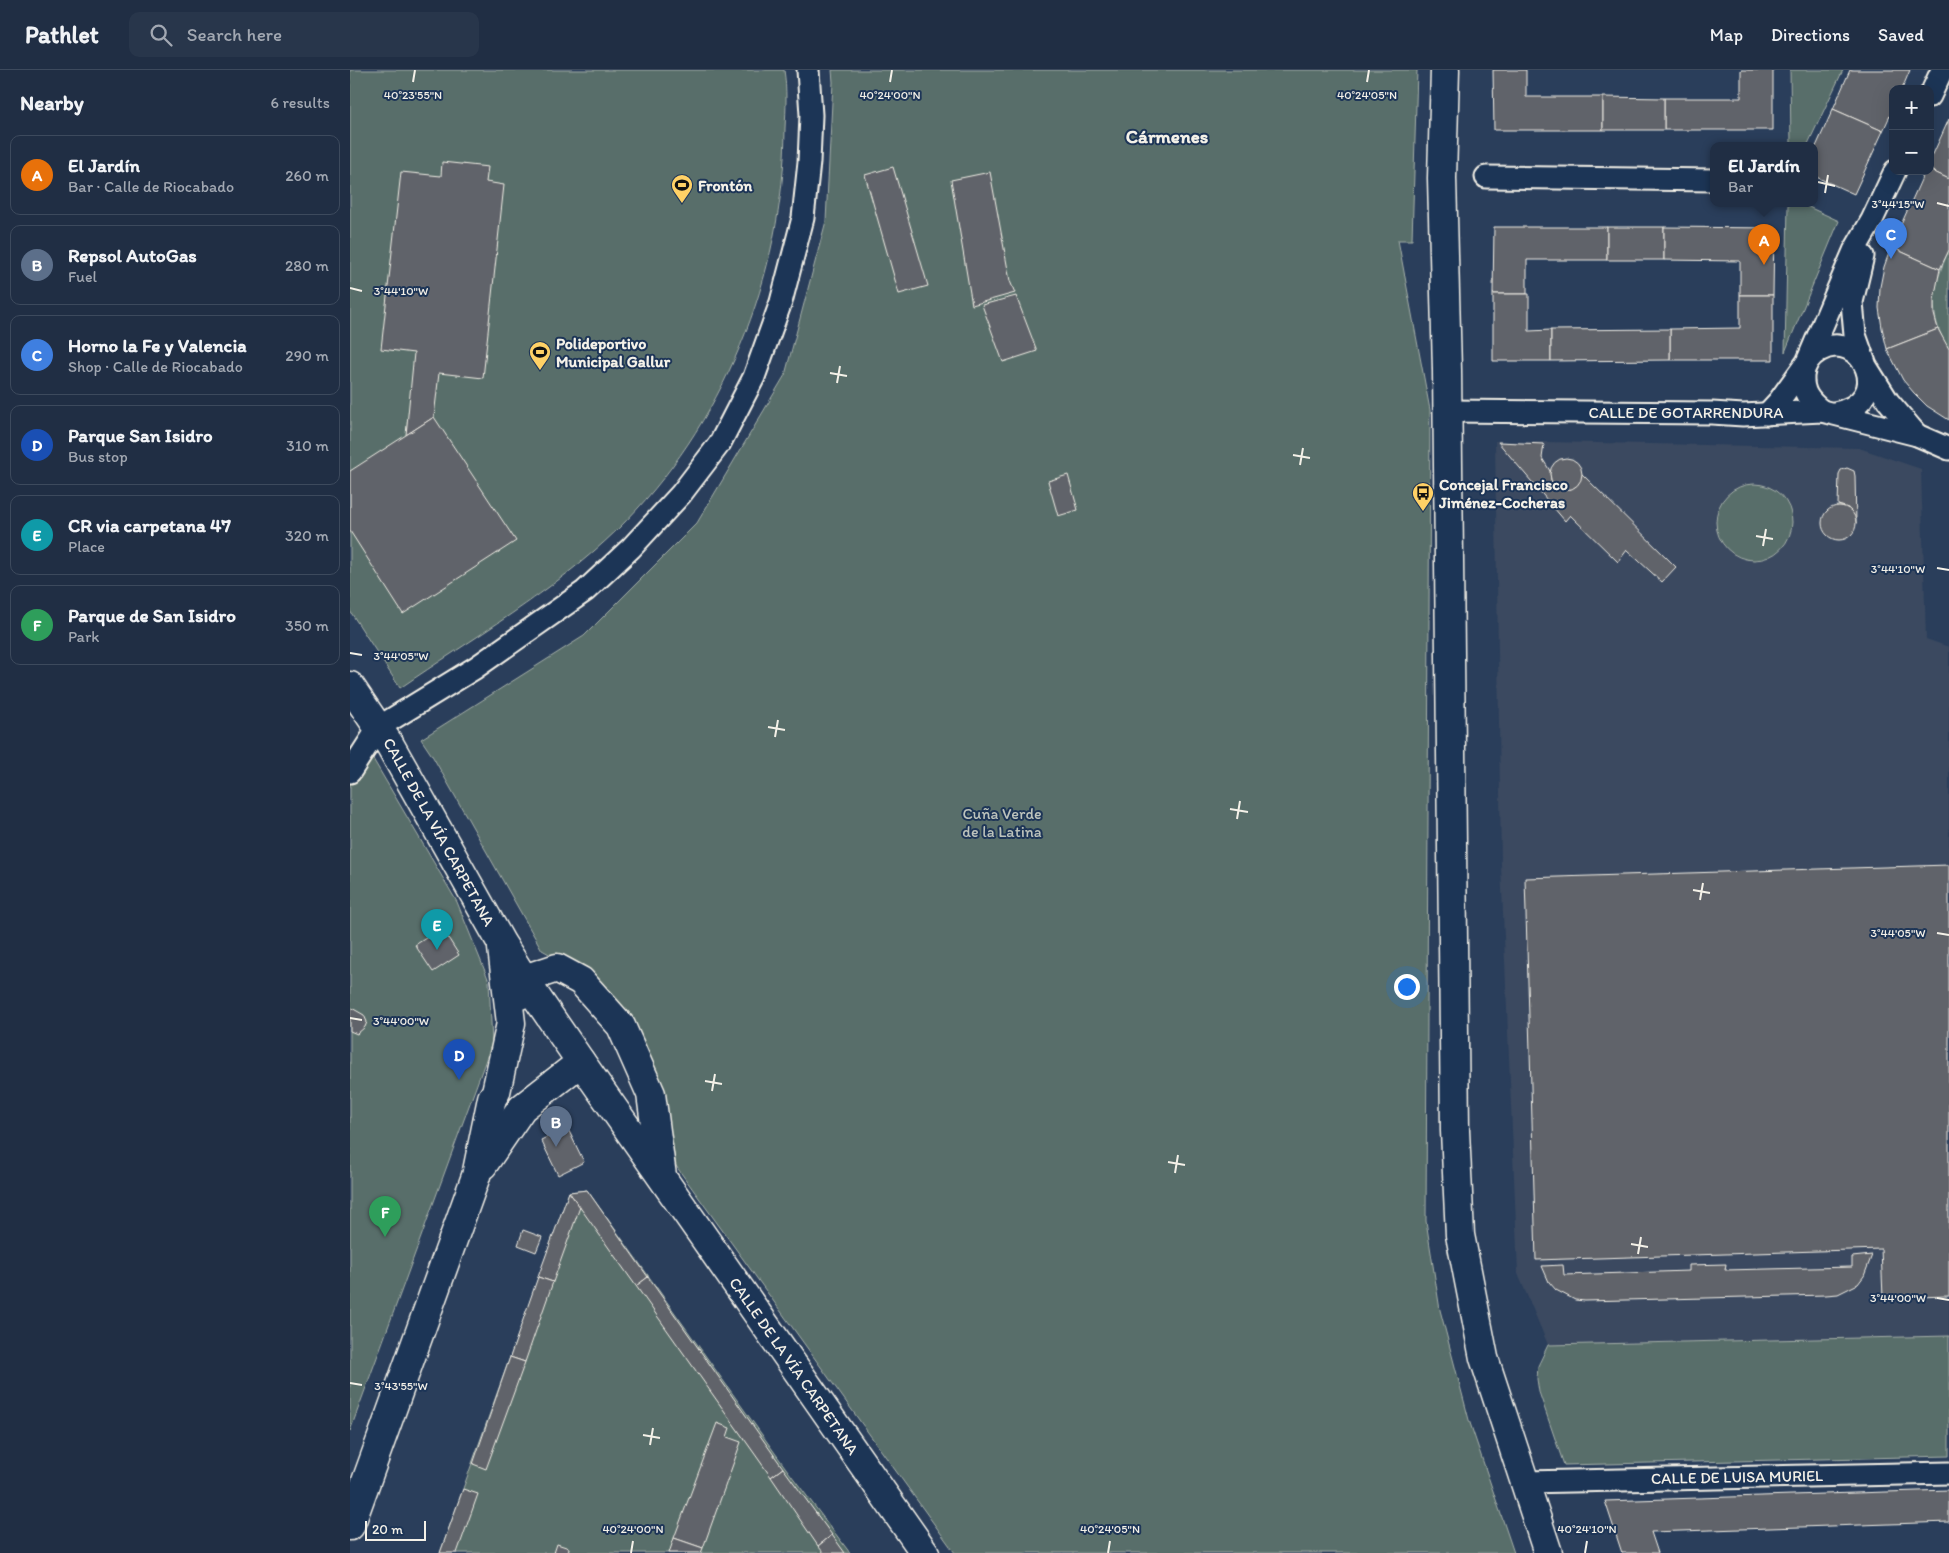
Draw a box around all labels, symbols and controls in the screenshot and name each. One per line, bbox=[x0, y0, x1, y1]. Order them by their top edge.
search box bbox=[129, 12, 479, 57]
text: Pathlet bbox=[25, 20, 99, 49]
icon: search bbox=[147, 21, 175, 49]
text: Search here bbox=[187, 23, 282, 46]
text: Map bbox=[1710, 24, 1743, 46]
text: Directions bbox=[1771, 24, 1850, 46]
text: Saved bbox=[1878, 24, 1924, 46]
map controls bbox=[1889, 85, 1934, 175]
button: + bbox=[1889, 85, 1934, 130]
text: 40°23'55"N bbox=[384, 88, 442, 102]
text: 40°24'00"N bbox=[859, 88, 921, 102]
text: 40°24'05"N bbox=[1337, 88, 1397, 102]
text: Nearby bbox=[20, 90, 84, 115]
text: 6 results bbox=[270, 93, 330, 112]
district label: Cármenes bbox=[1126, 125, 1209, 148]
button: − bbox=[1889, 130, 1934, 175]
popup bbox=[1710, 142, 1818, 207]
text: El Jardín bbox=[68, 154, 140, 177]
text: El Jardín bbox=[1728, 154, 1800, 177]
text: A bbox=[32, 166, 42, 185]
text: 260 m bbox=[285, 166, 329, 185]
sports icon: Frontón bbox=[670, 173, 694, 204]
place label: Frontón bbox=[698, 176, 753, 195]
text: Bar · Calle de Riocabado bbox=[68, 177, 234, 196]
text: Bar bbox=[1728, 177, 1753, 196]
text: 3°44'15"W bbox=[1871, 197, 1925, 211]
pin: C bbox=[1875, 218, 1907, 259]
pin: A bbox=[1748, 224, 1780, 265]
text: Repsol AutoGas bbox=[68, 244, 197, 267]
text: B bbox=[32, 256, 42, 275]
text: 280 m bbox=[285, 256, 329, 275]
text: Fuel bbox=[68, 267, 97, 286]
text: 3°44'10"W bbox=[374, 284, 428, 298]
text: Horno la Fe y Valencia bbox=[68, 334, 247, 357]
place label: Polideportivo Municipal Gallur bbox=[556, 334, 671, 372]
sports icon: Polideportivo Municipal Gallur bbox=[528, 340, 552, 371]
text: C bbox=[32, 346, 42, 365]
text: 290 m bbox=[285, 346, 329, 365]
text: Shop · Calle de Riocabado bbox=[68, 357, 243, 376]
street label: CALLE DE GOTARRENDURA bbox=[1589, 403, 1783, 422]
text: Parque San Isidro bbox=[68, 424, 213, 447]
text: D bbox=[32, 436, 42, 455]
text: 310 m bbox=[286, 436, 329, 455]
text: Bus stop bbox=[68, 447, 128, 466]
place label: Concejal Francisco Jiménez-Cocheras bbox=[1438, 475, 1568, 512]
bus stop icon: Concejal Francisco Jiménez-Cocheras bbox=[1411, 481, 1435, 512]
text: CR via carpetana 47 bbox=[68, 514, 231, 537]
text: E bbox=[33, 526, 41, 545]
text: 320 m bbox=[285, 526, 329, 545]
text: Place bbox=[68, 537, 105, 556]
text: 3°44'10"W bbox=[1871, 562, 1925, 576]
text: Parque de San Isidro bbox=[68, 604, 236, 627]
text: F bbox=[33, 616, 41, 635]
text: 350 m bbox=[285, 616, 329, 635]
text: Park bbox=[68, 627, 99, 646]
text: 3°44'05"W bbox=[373, 649, 429, 663]
street label: CALLE DE LA VÍA CARPETANA bbox=[379, 734, 499, 930]
park label: Cuña Verde de la Latina bbox=[962, 804, 1042, 841]
pin: E bbox=[421, 909, 453, 950]
text: 3°44'05"W bbox=[1870, 926, 1926, 940]
your location bbox=[1394, 974, 1420, 1000]
text: 3°44'00"W bbox=[373, 1014, 429, 1028]
pin: D bbox=[443, 1039, 475, 1080]
pin: B bbox=[540, 1106, 572, 1147]
pin: F bbox=[369, 1196, 401, 1237]
street label: CALLE DE LA VÍA CARPETANA bbox=[725, 1274, 863, 1458]
text: 3°44'00"W bbox=[1870, 1291, 1926, 1305]
text: 3°43'55"W bbox=[374, 1379, 428, 1393]
street label: CALLE DE LUISA MURIEL bbox=[1651, 1466, 1823, 1488]
scale bar bbox=[365, 1518, 426, 1541]
text: 20 m bbox=[372, 1521, 403, 1538]
text: 40°24'00"N bbox=[602, 1522, 664, 1536]
text: 40°24'05"N bbox=[1080, 1522, 1140, 1536]
text: 40°24'10"N bbox=[1557, 1522, 1617, 1536]

